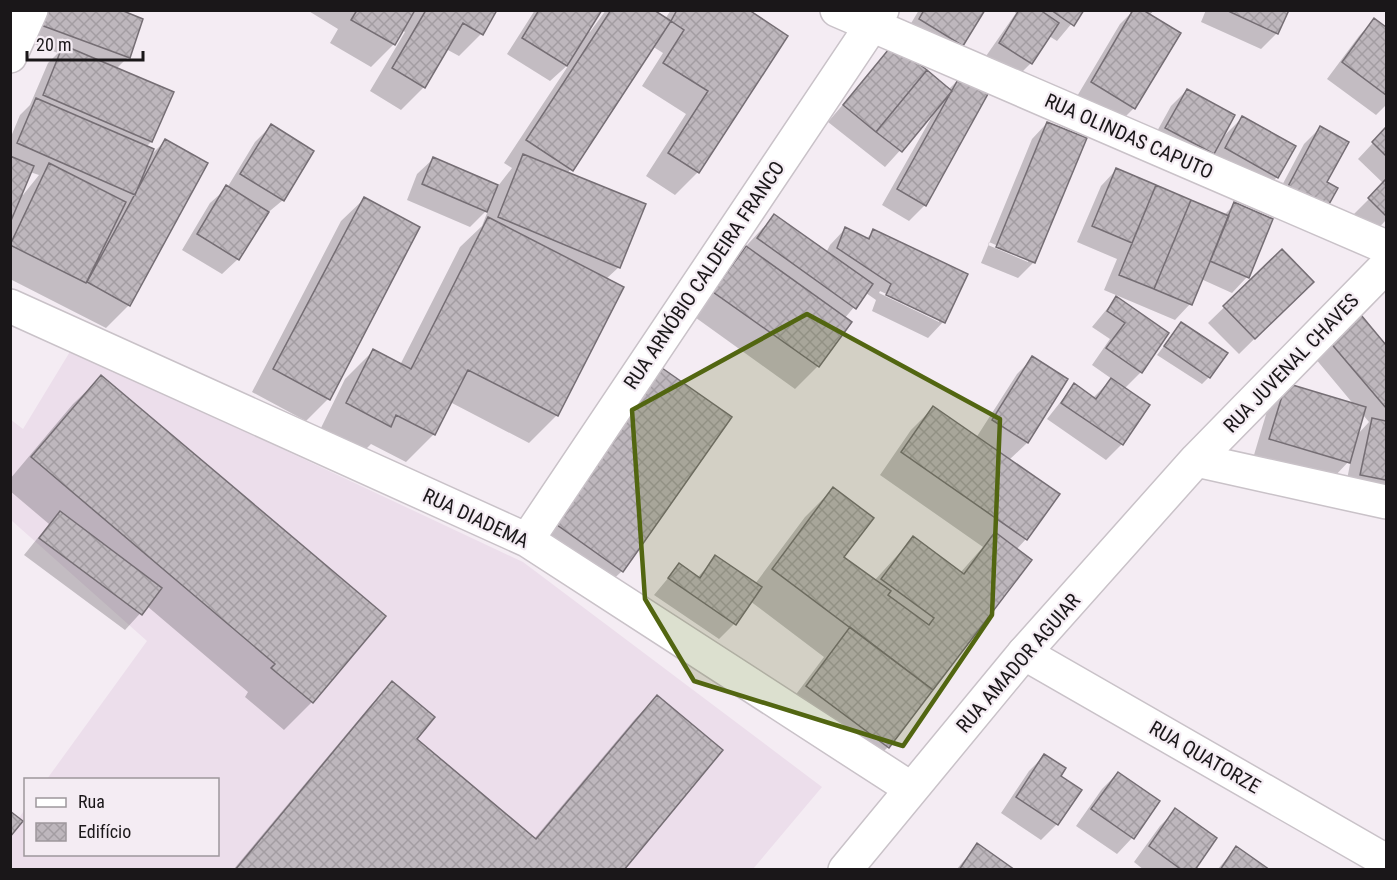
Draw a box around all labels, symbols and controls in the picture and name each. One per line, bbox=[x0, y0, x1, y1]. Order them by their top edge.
scale bar bbox=[27, 24, 142, 62]
text: 20 m bbox=[36, 34, 71, 55]
street label: RUA OLINDAS CAPUTO bbox=[1041, 88, 1217, 184]
street label: RUA ARNÓBIO CALDEIRA FRANCO bbox=[619, 156, 789, 394]
street label: RUA JUVENAL CHAVES bbox=[1218, 288, 1364, 438]
street label: RUA DIADEMA bbox=[419, 483, 533, 553]
street label: RUA AMADOR AGUIAR bbox=[951, 588, 1085, 737]
street label: RUA QUATORZE bbox=[1145, 716, 1265, 798]
legend bbox=[24, 778, 219, 856]
text: Rua bbox=[78, 791, 105, 812]
text: Edifício bbox=[78, 821, 131, 842]

